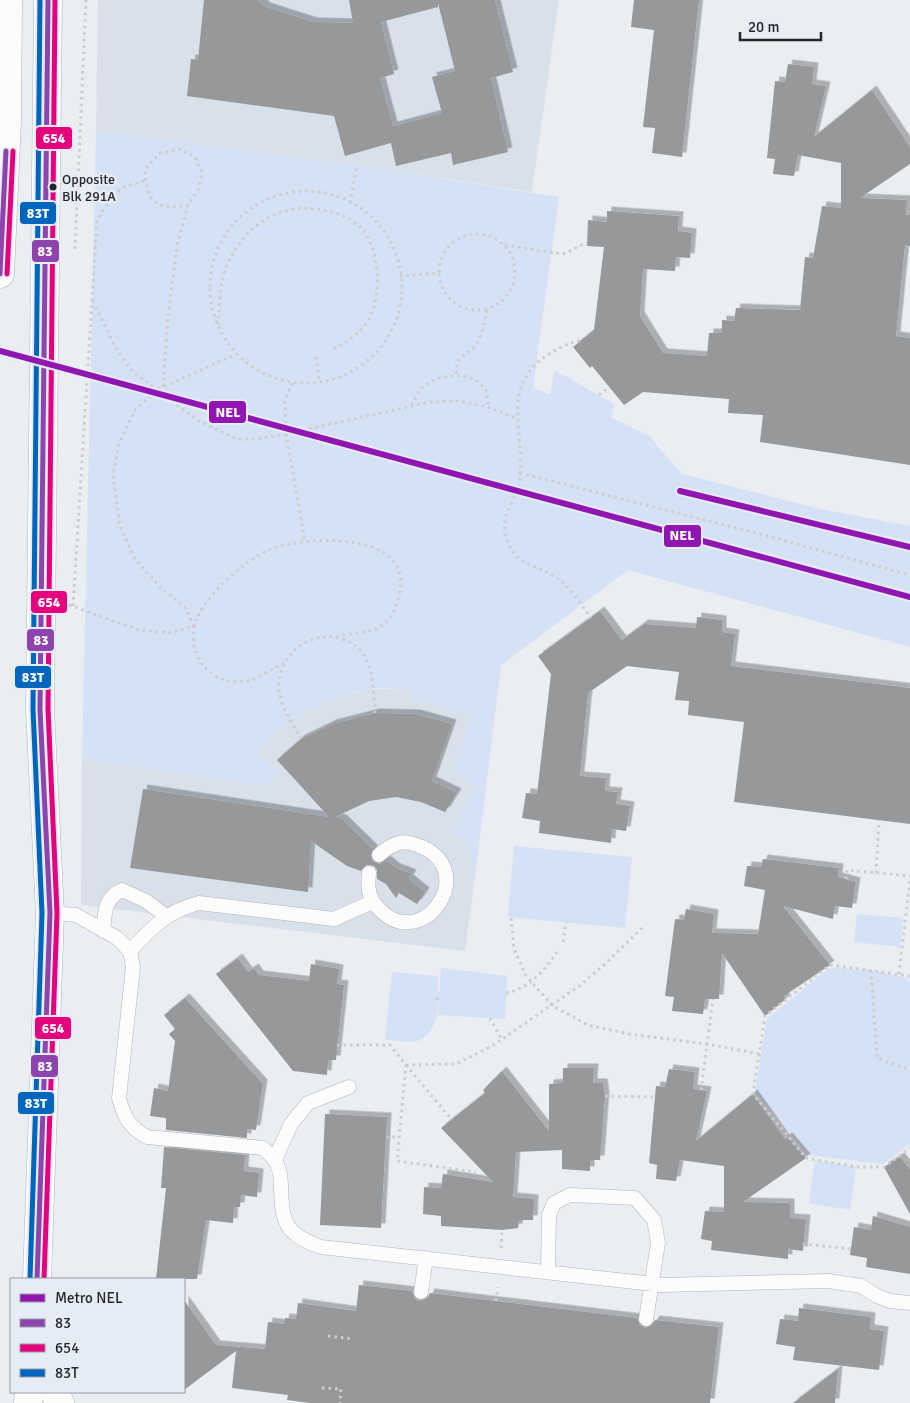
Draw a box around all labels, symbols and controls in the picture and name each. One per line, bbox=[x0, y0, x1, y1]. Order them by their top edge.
scale bar bbox=[740, 10, 821, 42]
text: 20 m bbox=[748, 18, 779, 36]
line badge: 654 bbox=[35, 126, 73, 150]
text: 654 bbox=[43, 130, 66, 147]
place label: Opposite Blk 291A bbox=[62, 171, 116, 205]
marker: Opposite Blk 291A bbox=[48, 182, 58, 192]
line badge: 83T bbox=[19, 201, 57, 225]
text: 83T bbox=[27, 205, 50, 222]
line badge: 83 bbox=[31, 239, 60, 263]
text: 83 bbox=[37, 243, 53, 260]
line badge: NEL bbox=[208, 400, 247, 424]
text: NEL bbox=[215, 404, 241, 421]
line badge: NEL bbox=[663, 524, 702, 548]
text: NEL bbox=[669, 527, 695, 544]
line badge: 654 bbox=[30, 590, 68, 614]
text: 654 bbox=[38, 594, 61, 611]
line badge: 83 bbox=[26, 628, 55, 652]
text: 83 bbox=[33, 632, 49, 649]
line badge: 83T bbox=[14, 665, 52, 689]
text: 83T bbox=[22, 669, 45, 686]
line badge: 654 bbox=[34, 1016, 72, 1040]
text: 654 bbox=[42, 1020, 65, 1037]
line badge: 83 bbox=[30, 1054, 59, 1078]
text: 83 bbox=[37, 1058, 53, 1075]
line badge: 83T bbox=[17, 1091, 55, 1115]
text: 83T bbox=[25, 1095, 48, 1112]
legend bbox=[10, 1278, 185, 1393]
text: Metro NEL bbox=[55, 1289, 123, 1307]
text: 83 bbox=[55, 1314, 71, 1332]
text: 654 bbox=[55, 1339, 79, 1357]
text: 83T bbox=[55, 1364, 79, 1382]

